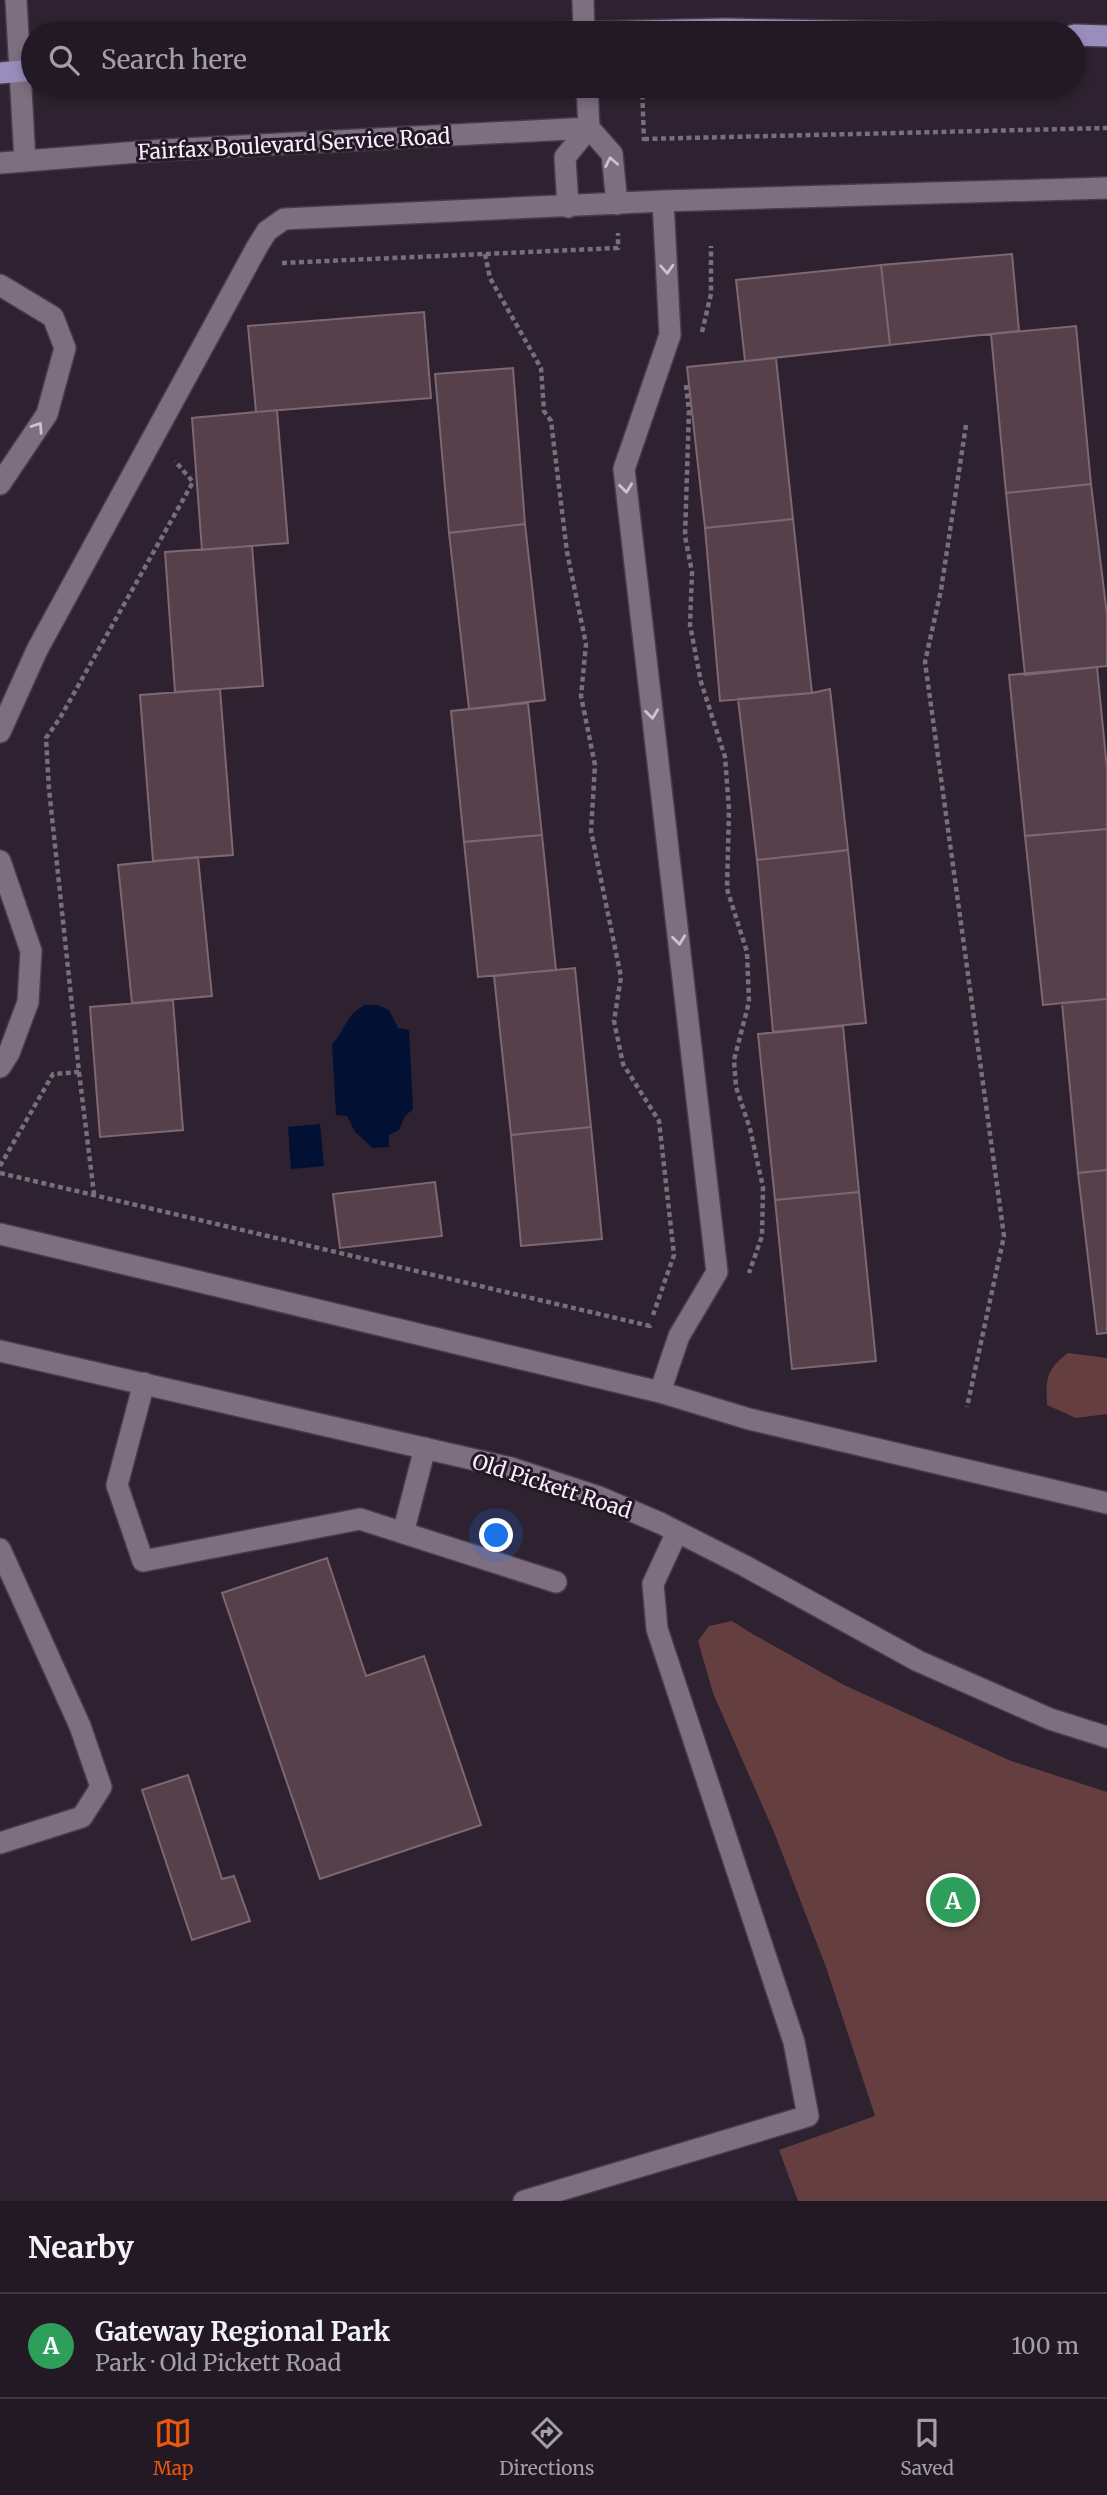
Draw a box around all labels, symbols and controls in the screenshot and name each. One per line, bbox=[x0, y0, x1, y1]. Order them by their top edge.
search box bbox=[21, 21, 1086, 98]
icon: search bbox=[45, 41, 83, 79]
text: Search here bbox=[101, 43, 247, 76]
street label: Fairfax Boulevard Service Road bbox=[137, 122, 451, 166]
one-way arrow bbox=[605, 157, 620, 169]
one-way arrow bbox=[659, 264, 674, 275]
one-way arrow bbox=[30, 422, 42, 435]
one-way arrow bbox=[618, 483, 633, 494]
one-way arrow bbox=[645, 709, 660, 720]
one-way arrow bbox=[671, 935, 686, 946]
street label: Old Pickett Road bbox=[469, 1448, 635, 1525]
your location bbox=[479, 1518, 513, 1552]
pin: A bbox=[930, 1874, 976, 1926]
text: Nearby bbox=[28, 2228, 134, 2266]
text: Gateway Regional Park bbox=[95, 2315, 390, 2348]
text: A bbox=[43, 2331, 59, 2360]
text: 100 m bbox=[1011, 2331, 1079, 2360]
text: Park · Old Pickett Road bbox=[95, 2348, 341, 2377]
tab: Map bbox=[153, 2414, 193, 2480]
tab: Directions bbox=[499, 2414, 594, 2480]
tab: Saved bbox=[900, 2414, 954, 2480]

